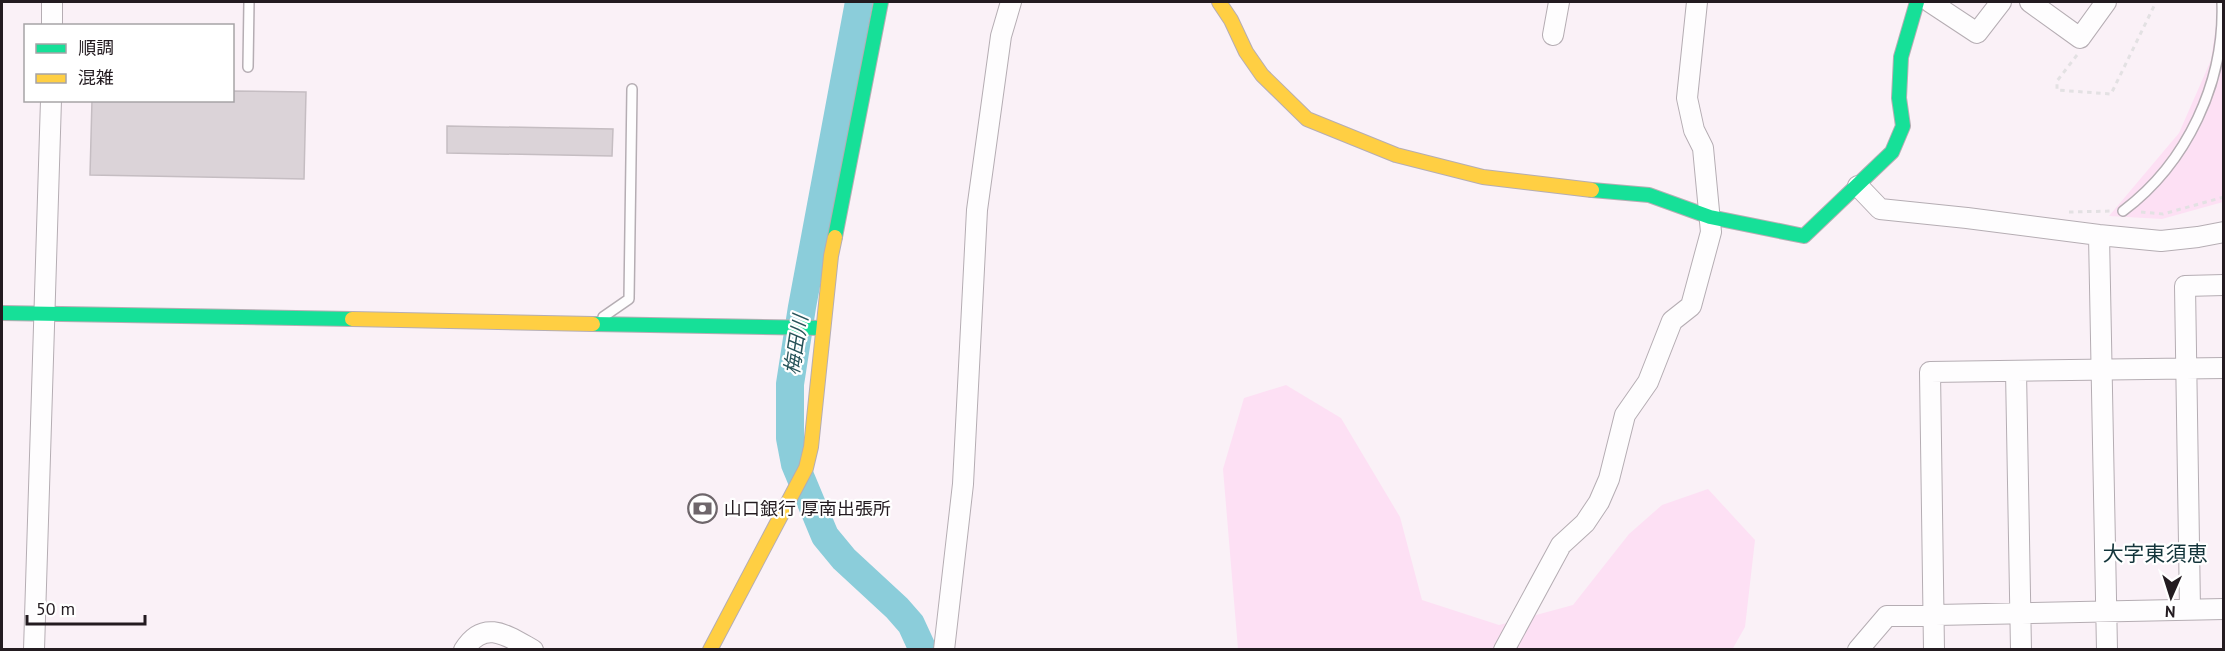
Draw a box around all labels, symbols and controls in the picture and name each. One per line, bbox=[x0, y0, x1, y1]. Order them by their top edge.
legend bbox=[24, 24, 234, 102]
text: 順調 bbox=[78, 36, 114, 59]
text: 混雑 bbox=[78, 66, 114, 89]
water label: 梅田川 bbox=[778, 311, 814, 377]
bank icon: 山口銀行 厚南出張所 bbox=[687, 492, 719, 524]
place label: 山口銀行 厚南出張所 bbox=[724, 497, 891, 520]
district label: 大字東須恵 bbox=[2103, 540, 2208, 567]
north arrow bbox=[2141, 567, 2201, 627]
scale bar bbox=[27, 588, 146, 626]
text: 50 m bbox=[36, 597, 75, 620]
text: N bbox=[2164, 602, 2176, 622]

